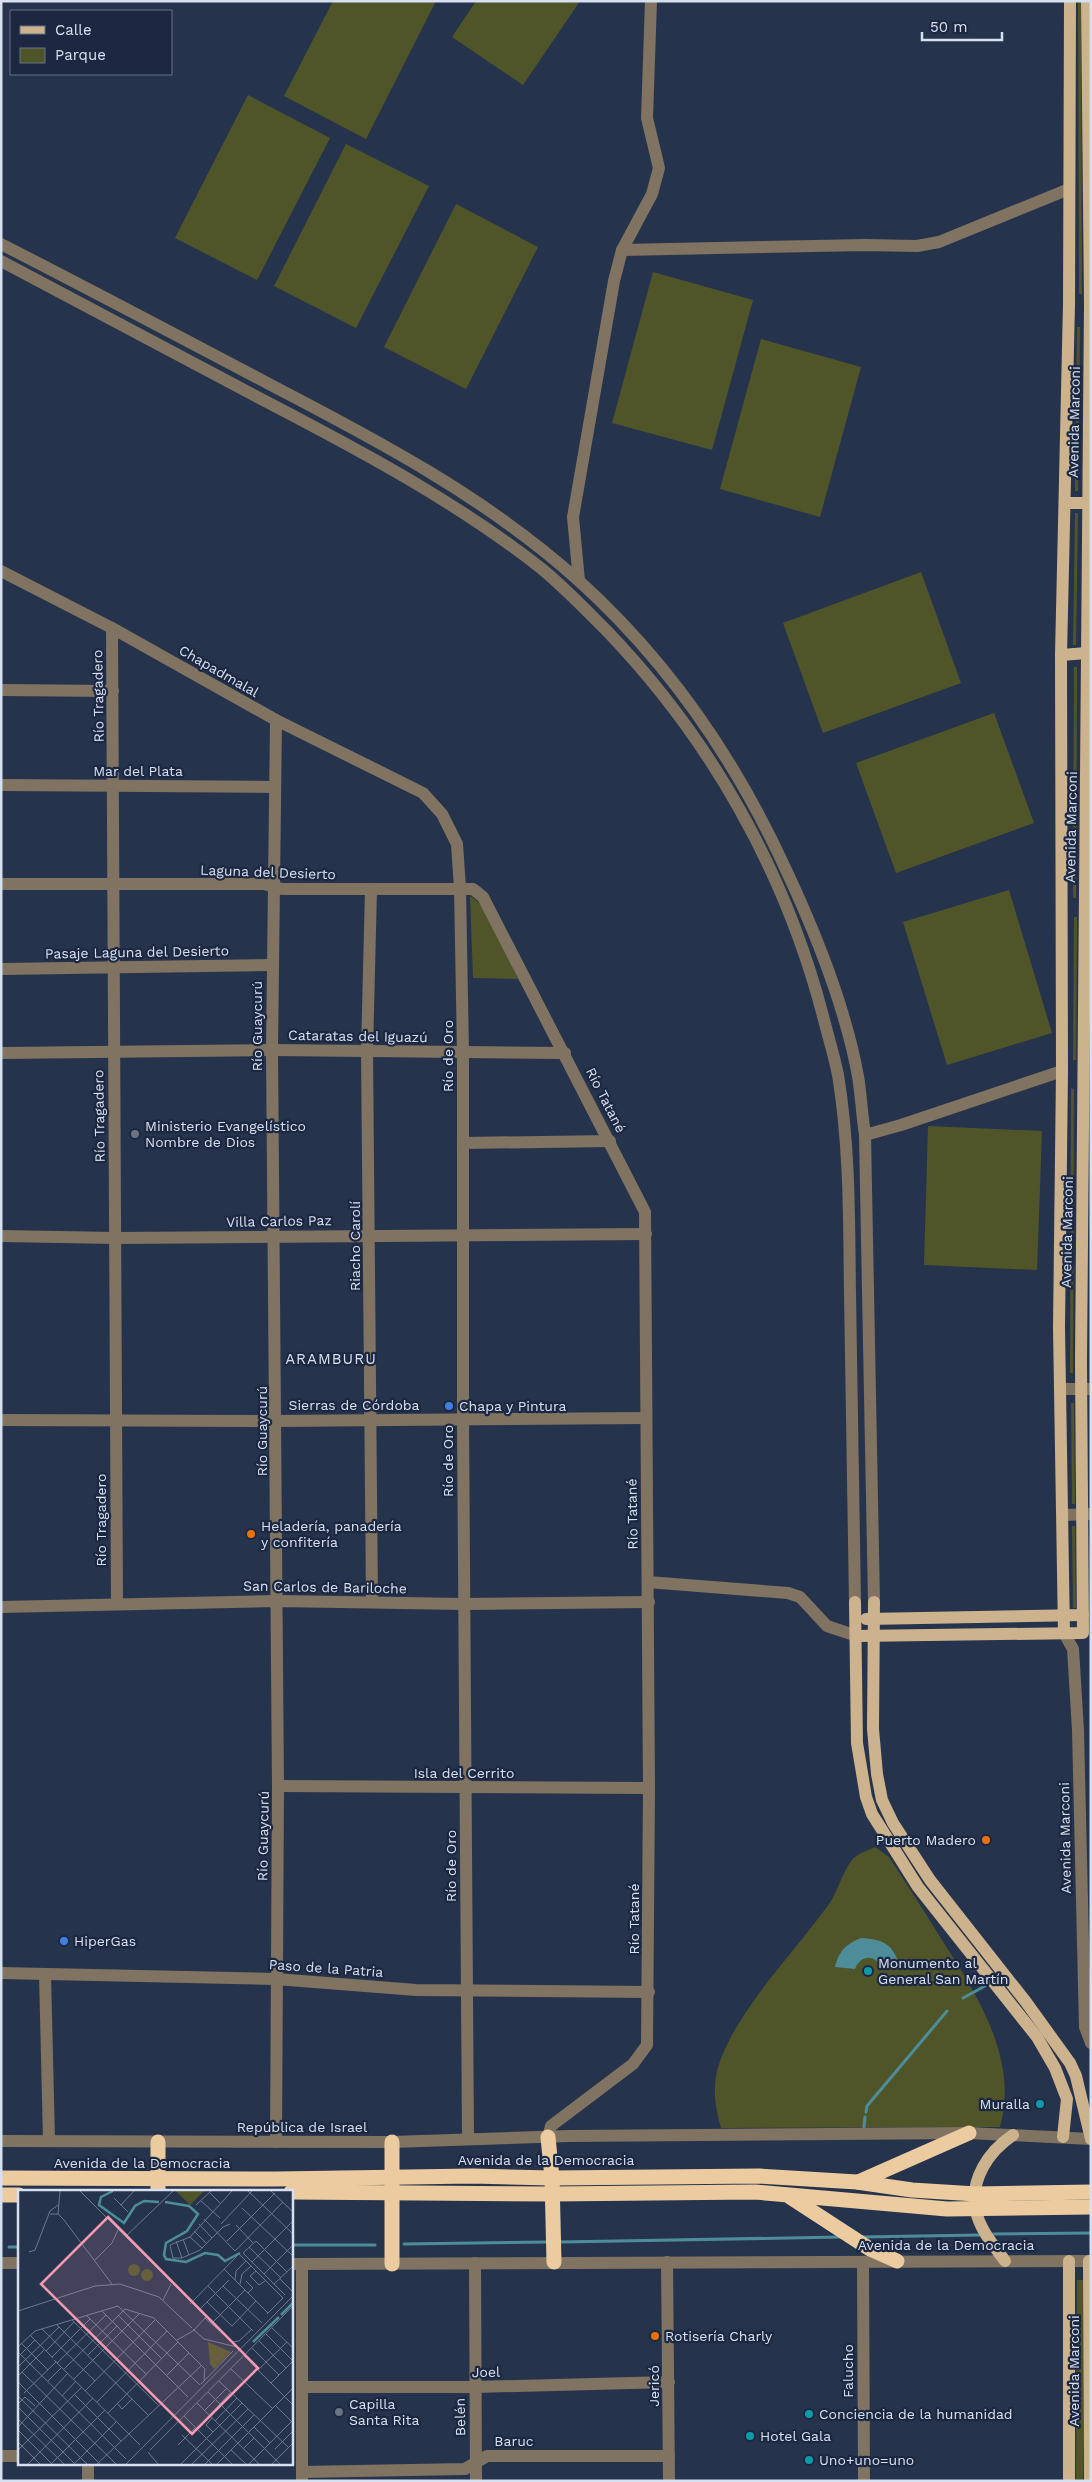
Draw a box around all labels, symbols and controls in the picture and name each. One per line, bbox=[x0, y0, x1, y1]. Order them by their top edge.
legend bbox=[10, 10, 172, 75]
scale bar bbox=[922, 10, 1002, 42]
text: 50 m bbox=[930, 18, 967, 36]
text: Calle bbox=[55, 21, 92, 39]
text: Parque bbox=[55, 46, 106, 64]
street label: Avenida Marconi bbox=[1065, 366, 1083, 478]
street label: Chapadmalal bbox=[176, 642, 262, 701]
street label: Río Tragadero bbox=[89, 649, 107, 743]
street label: Mar del Plata bbox=[93, 763, 183, 779]
street label: Avenida Marconi bbox=[1062, 771, 1080, 883]
street label: Laguna del Desierto bbox=[200, 862, 336, 882]
street label: Pasaje Laguna del Desierto bbox=[45, 942, 229, 962]
street label: Río Guaycurú bbox=[249, 981, 265, 1071]
street label: Río de Oro bbox=[440, 1020, 456, 1092]
street label: Cataratas del Iguazú bbox=[288, 1027, 428, 1045]
street label: Río Tatané bbox=[583, 1065, 629, 1135]
street label: Río Tragadero bbox=[90, 1069, 108, 1163]
place label: Ministerio Evangelístico Nombre de Dios bbox=[145, 1118, 306, 1150]
marker: Ministerio Evangelístico Nombre de Dios bbox=[129, 1128, 141, 1140]
street label: Avenida Marconi bbox=[1058, 1176, 1076, 1288]
street label: Riacho Carolí bbox=[347, 1201, 363, 1291]
street label: Villa Carlos Paz bbox=[226, 1212, 332, 1230]
district label: ARAMBURU bbox=[285, 1350, 377, 1368]
street label: Río Guaycurú bbox=[254, 1386, 270, 1476]
street label: Sierras de Córdoba bbox=[288, 1397, 420, 1413]
place label: Chapa y Pintura bbox=[459, 1398, 566, 1414]
marker: Chapa y Pintura bbox=[443, 1400, 455, 1412]
street label: Río de Oro bbox=[440, 1425, 456, 1497]
street label: Río Tragadero bbox=[93, 1474, 109, 1566]
street label: Río Tatané bbox=[623, 1478, 641, 1550]
place label: Heladería, panadería y confitería bbox=[261, 1518, 402, 1550]
marker: Heladería, panadería y confitería bbox=[245, 1528, 257, 1540]
street label: San Carlos de Bariloche bbox=[243, 1578, 407, 1596]
street label: Isla del Cerrito bbox=[414, 1765, 514, 1781]
street label: Avenida Marconi bbox=[1056, 1782, 1074, 1894]
street label: Río Guaycurú bbox=[254, 1791, 272, 1881]
street label: Río de Oro bbox=[443, 1830, 459, 1902]
place label: Puerto Madero bbox=[876, 1832, 976, 1848]
marker: Puerto Madero bbox=[980, 1834, 992, 1846]
street label: Río Tatané bbox=[626, 1884, 642, 1954]
place label: HiperGas bbox=[74, 1933, 136, 1949]
marker: HiperGas bbox=[58, 1935, 70, 1947]
place label: Monumento al General San Martín bbox=[878, 1955, 1009, 1987]
street label: Paso de la Patria bbox=[268, 1956, 384, 1980]
marker: Monumento al General San Martín bbox=[862, 1965, 874, 1977]
place label: Muralla bbox=[980, 2096, 1030, 2112]
marker: Muralla bbox=[1034, 2098, 1046, 2110]
street label: República de Israel bbox=[237, 2119, 368, 2135]
street label: Avenida de la Democracia bbox=[458, 2152, 634, 2168]
street label: Avenida de la Democracia bbox=[54, 2155, 230, 2171]
inset map bbox=[18, 2190, 292, 2464]
street label: Avenida de la Democracia bbox=[858, 2237, 1034, 2253]
street label: Avenida Marconi bbox=[1066, 2315, 1082, 2427]
place label: Rotisería Charly bbox=[665, 2328, 773, 2344]
marker: Rotisería Charly bbox=[649, 2330, 661, 2342]
street label: Falucho bbox=[840, 2344, 856, 2398]
street label: Joel bbox=[472, 2364, 501, 2380]
street label: Jericó bbox=[646, 2365, 662, 2407]
place label: Capilla Santa Rita bbox=[349, 2396, 419, 2428]
street label: Belén bbox=[452, 2398, 468, 2436]
marker: Capilla Santa Rita bbox=[333, 2406, 345, 2418]
place label: Conciencia de la humanidad bbox=[819, 2406, 1013, 2422]
marker: Conciencia de la humanidad bbox=[803, 2408, 815, 2420]
place label: Hotel Gala bbox=[760, 2428, 831, 2444]
marker: Hotel Gala bbox=[744, 2430, 756, 2442]
street label: Baruc bbox=[494, 2433, 534, 2449]
place label: Uno+uno=uno bbox=[819, 2452, 914, 2468]
marker: Uno+uno=uno bbox=[803, 2454, 815, 2466]

